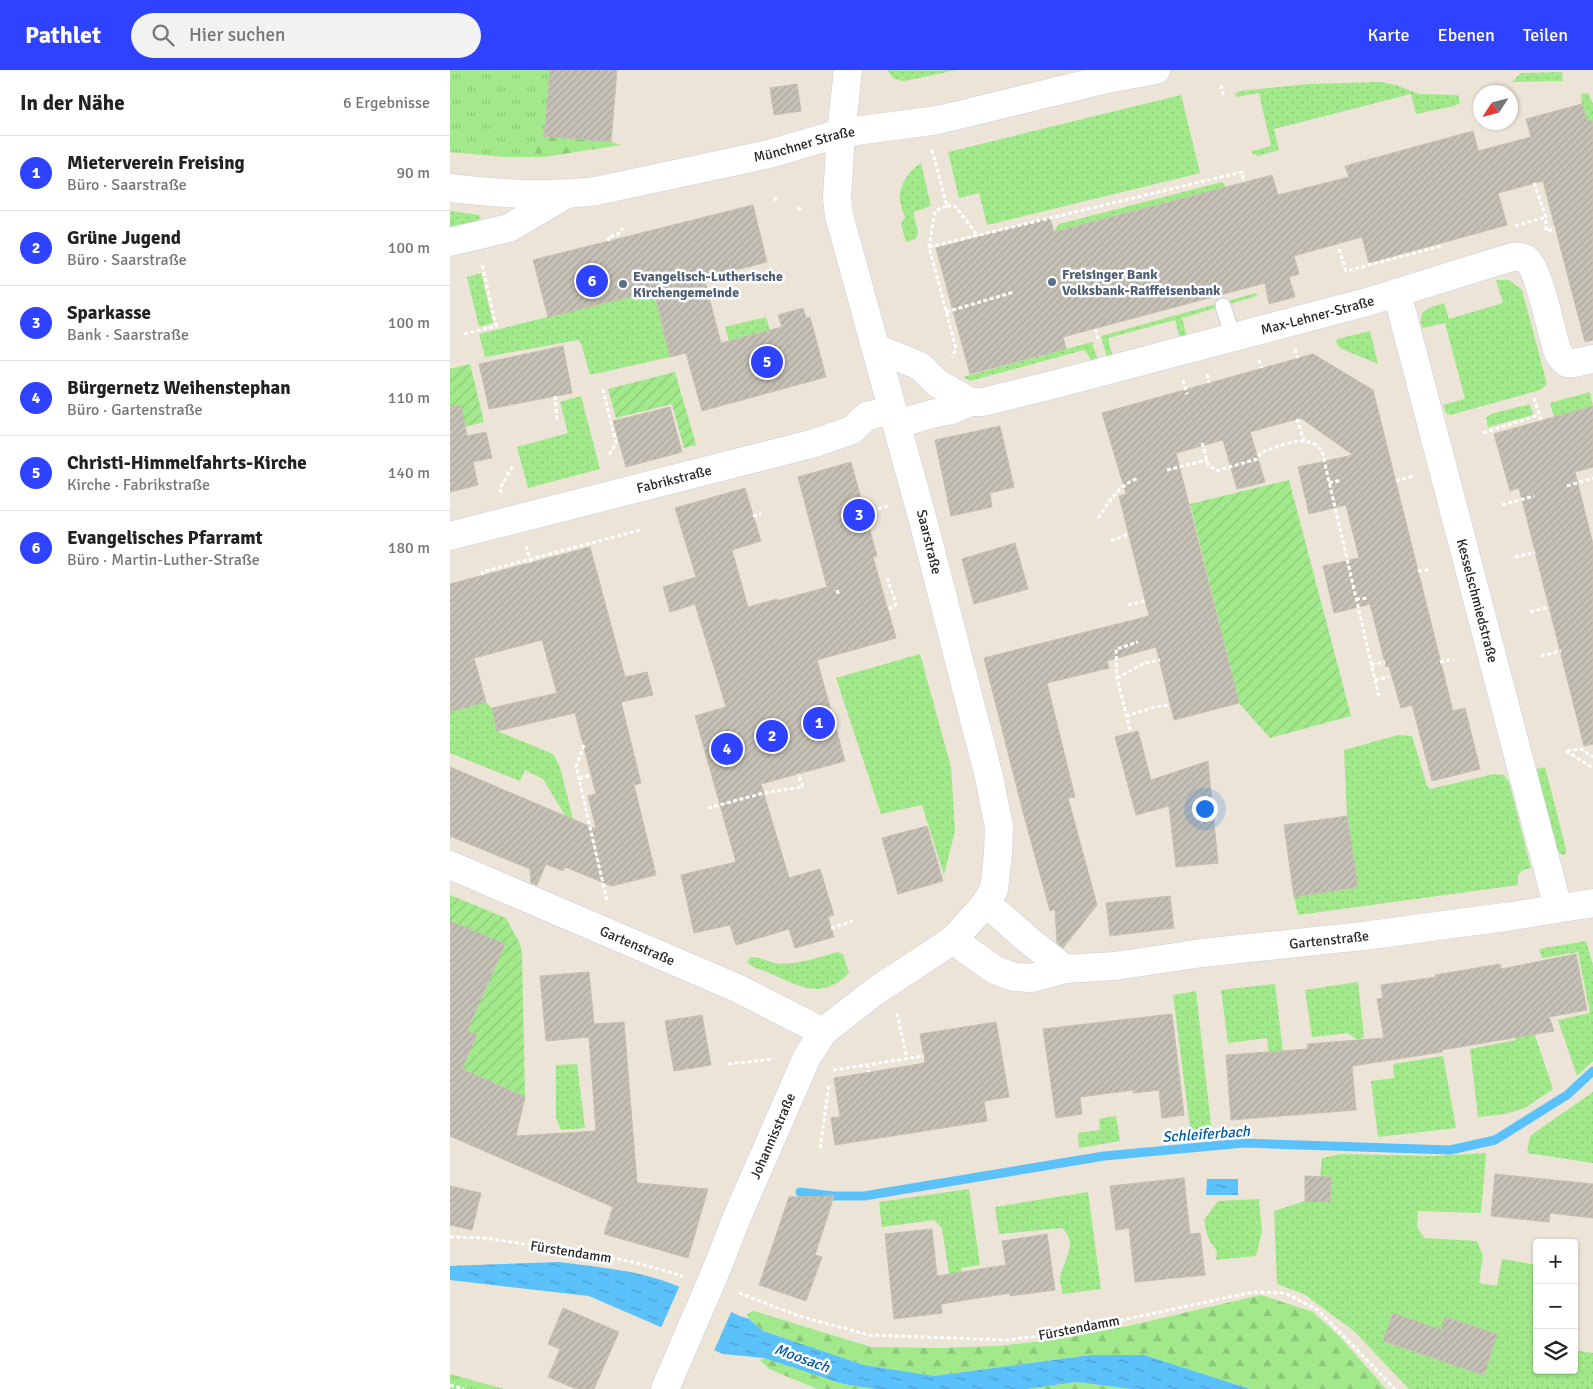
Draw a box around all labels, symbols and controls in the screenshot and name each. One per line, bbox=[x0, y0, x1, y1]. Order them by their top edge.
search box bbox=[131, 13, 481, 58]
text: Pathlet bbox=[25, 20, 101, 50]
icon: search bbox=[149, 21, 177, 49]
text: Hier suchen bbox=[189, 23, 285, 47]
text: Karte bbox=[1367, 24, 1409, 46]
text: Ebenen bbox=[1437, 24, 1495, 46]
text: Teilen bbox=[1523, 24, 1568, 46]
north arrow bbox=[1473, 85, 1518, 130]
text: In der Nähe bbox=[20, 90, 125, 116]
text: 6 Ergebnisse bbox=[343, 93, 430, 113]
street label: Münchner Straße bbox=[752, 123, 856, 166]
text: Mieterverein Freising bbox=[67, 151, 245, 175]
text: 1 bbox=[32, 163, 40, 183]
text: 90 m bbox=[396, 163, 430, 183]
text: Büro · Saarstraße bbox=[67, 175, 187, 195]
text: Grüne Jugend bbox=[67, 226, 181, 250]
text: 2 bbox=[32, 238, 40, 258]
text: 100 m bbox=[388, 238, 430, 258]
text: Büro · Saarstraße bbox=[67, 250, 187, 270]
pin: 6 bbox=[576, 262, 608, 300]
place label: Freisinger Bank Volksbank-Raiffeisenbank bbox=[1062, 266, 1221, 299]
place label: Evangelisch-Lutherische Kirchengemeinde bbox=[633, 268, 783, 301]
marker: Freisinger Bank Volksbank-Raiffeisenbank bbox=[1046, 276, 1058, 288]
marker: Evangelisch-Lutherische Kirchengemeinde bbox=[617, 278, 629, 290]
street label: Max-Lehner-Straße bbox=[1259, 292, 1376, 338]
text: Sparkasse bbox=[67, 301, 151, 325]
text: 3 bbox=[32, 313, 40, 333]
text: 100 m bbox=[388, 313, 430, 333]
text: Bank · Saarstraße bbox=[67, 325, 189, 345]
pin: 5 bbox=[751, 343, 783, 381]
text: Bürgernetz Weihenstephan bbox=[67, 376, 291, 400]
text: 4 bbox=[32, 388, 40, 408]
text: 110 m bbox=[388, 388, 430, 408]
text: Büro · Gartenstraße bbox=[67, 400, 203, 420]
text: Christi-Himmelfahrts-Kirche bbox=[67, 451, 307, 475]
street label: Fabrikstraße bbox=[635, 461, 713, 497]
text: 5 bbox=[32, 463, 40, 483]
text: 140 m bbox=[388, 463, 430, 483]
text: Kirche · Fabrikstraße bbox=[67, 475, 210, 495]
pin: 3 bbox=[843, 496, 875, 534]
street label: Saarstraße bbox=[913, 508, 945, 576]
text: Evangelisches Pfarramt bbox=[67, 526, 263, 550]
street label: Kesselschmiedstraße bbox=[1453, 537, 1502, 664]
text: 6 bbox=[32, 538, 40, 558]
text: 180 m bbox=[388, 538, 430, 558]
text: Büro · Martin-Luther-Straße bbox=[67, 550, 260, 570]
pin: 1 bbox=[803, 704, 835, 742]
pin: 2 bbox=[756, 717, 788, 755]
pin: 4 bbox=[711, 730, 743, 768]
your location bbox=[1192, 796, 1218, 822]
street label: Gartenstraße bbox=[597, 922, 678, 969]
street label: Gartenstraße bbox=[1288, 927, 1370, 952]
street label: Johannisstraße bbox=[746, 1090, 799, 1182]
water label: Schleiferbach bbox=[1162, 1122, 1251, 1146]
street label: Fürstendamm bbox=[529, 1237, 613, 1267]
map controls bbox=[1533, 1239, 1578, 1374]
button: + bbox=[1533, 1239, 1578, 1284]
button: − bbox=[1533, 1284, 1578, 1329]
street label: Fürstendamm bbox=[1037, 1312, 1121, 1344]
button: layers bbox=[1533, 1329, 1578, 1374]
water label: Moosach bbox=[772, 1340, 833, 1376]

